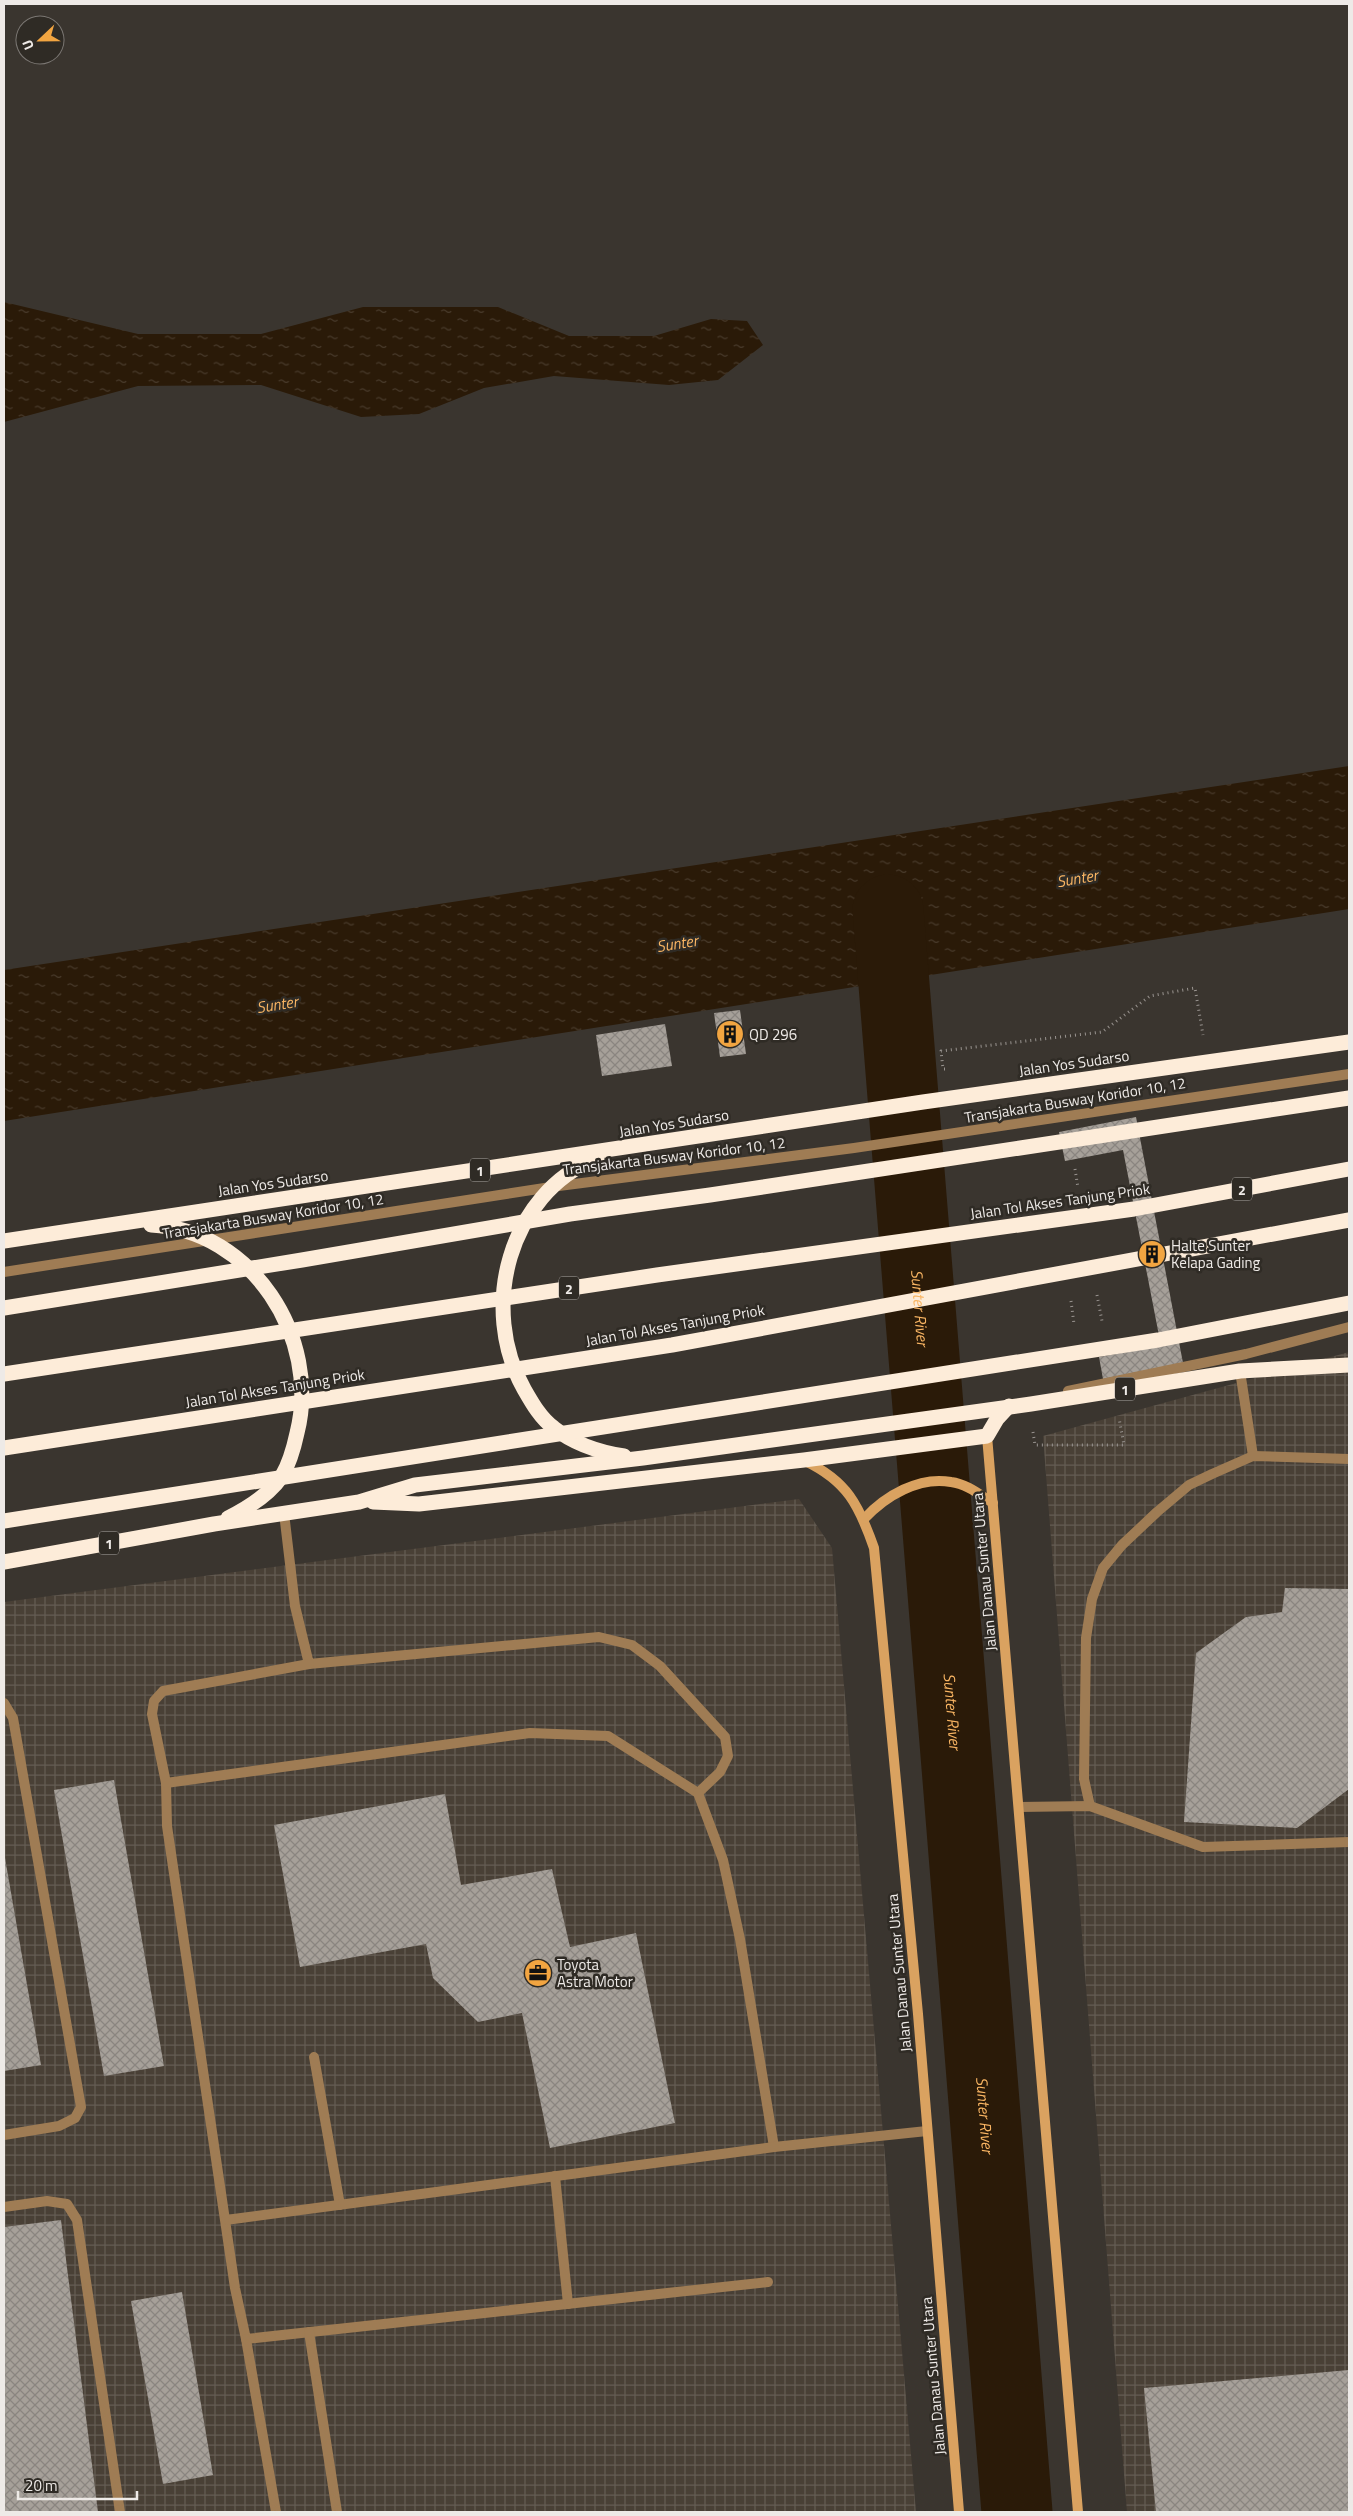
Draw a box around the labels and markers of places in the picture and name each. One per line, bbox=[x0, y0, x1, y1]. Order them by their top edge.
building icon: QD 296 bbox=[715, 1019, 745, 1049]
place label: QD 296 bbox=[749, 1023, 797, 1046]
place label: Halte Sunter Kelapa Gading bbox=[1171, 1234, 1261, 1274]
building icon: Halte Sunter Kelapa Gading bbox=[1137, 1239, 1167, 1269]
place label: Toyota Astra Motor bbox=[557, 1953, 633, 1993]
office icon: Toyota Astra Motor bbox=[523, 1958, 553, 1988]

